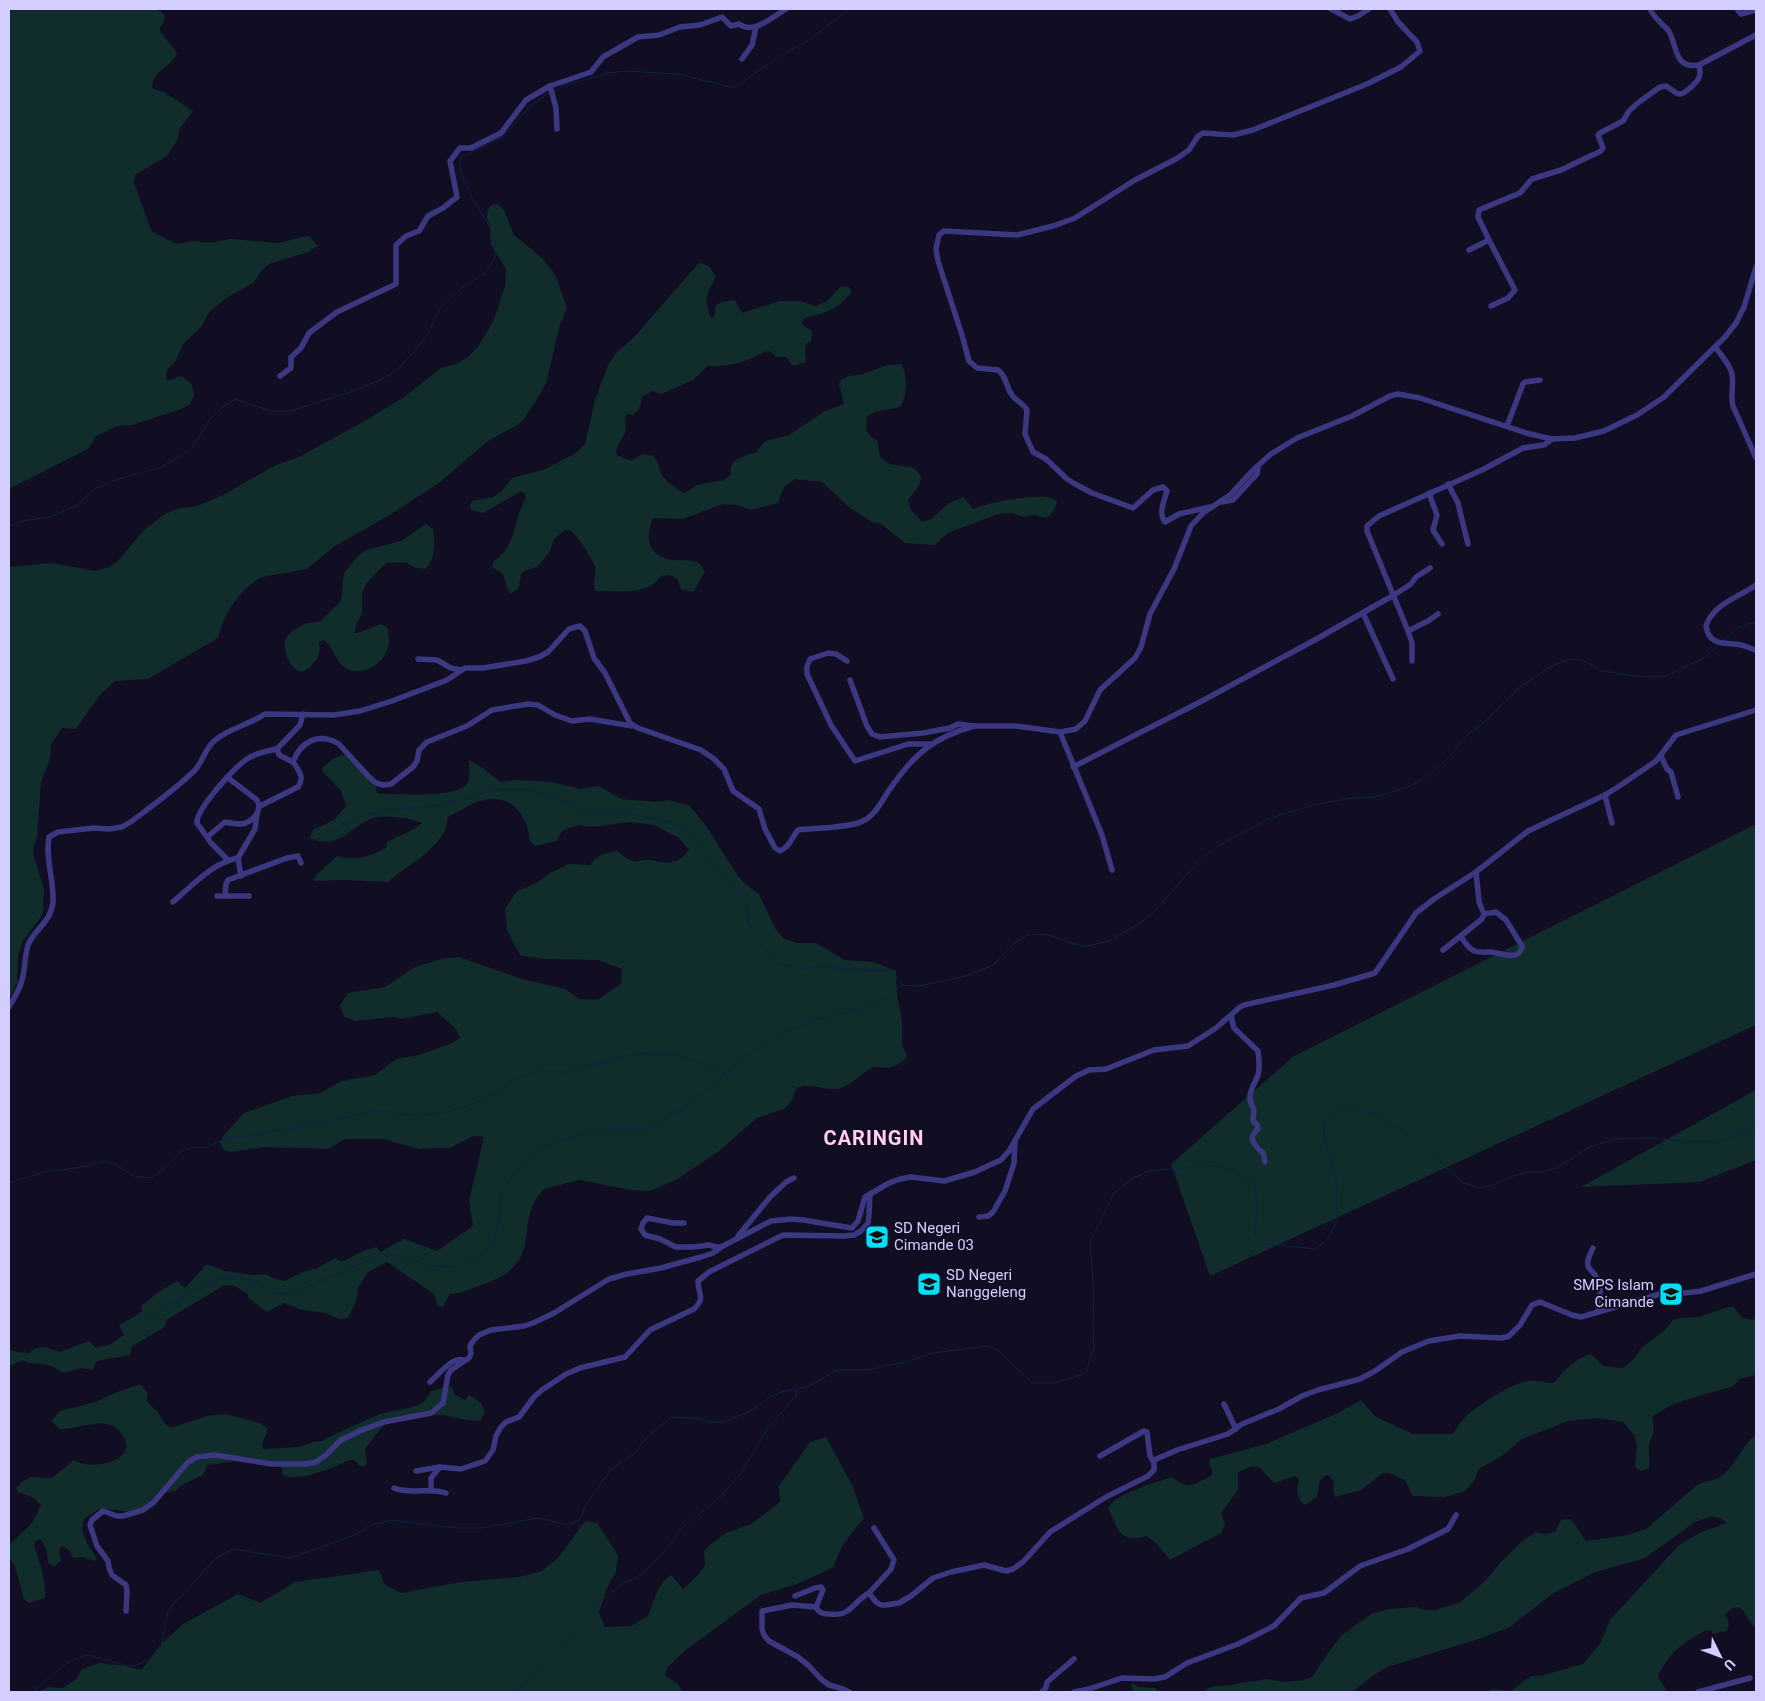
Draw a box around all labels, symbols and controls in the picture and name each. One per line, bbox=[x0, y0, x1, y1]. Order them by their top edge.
district label: CARINGIN bbox=[824, 1126, 924, 1150]
place label: SD Negeri Cimande 03 bbox=[894, 1219, 974, 1254]
school or university icon: SD Negeri Cimande 03 bbox=[864, 1224, 890, 1250]
place label: SD Negeri Nanggeleng bbox=[946, 1266, 1026, 1301]
school or university icon: SD Negeri Nanggeleng bbox=[916, 1271, 942, 1297]
place label: SMPS Islam Cimande bbox=[1573, 1276, 1654, 1311]
school or university icon: SMPS Islam Cimande bbox=[1658, 1281, 1684, 1307]
north arrow bbox=[1695, 1631, 1745, 1681]
text: U bbox=[1721, 1656, 1739, 1673]

